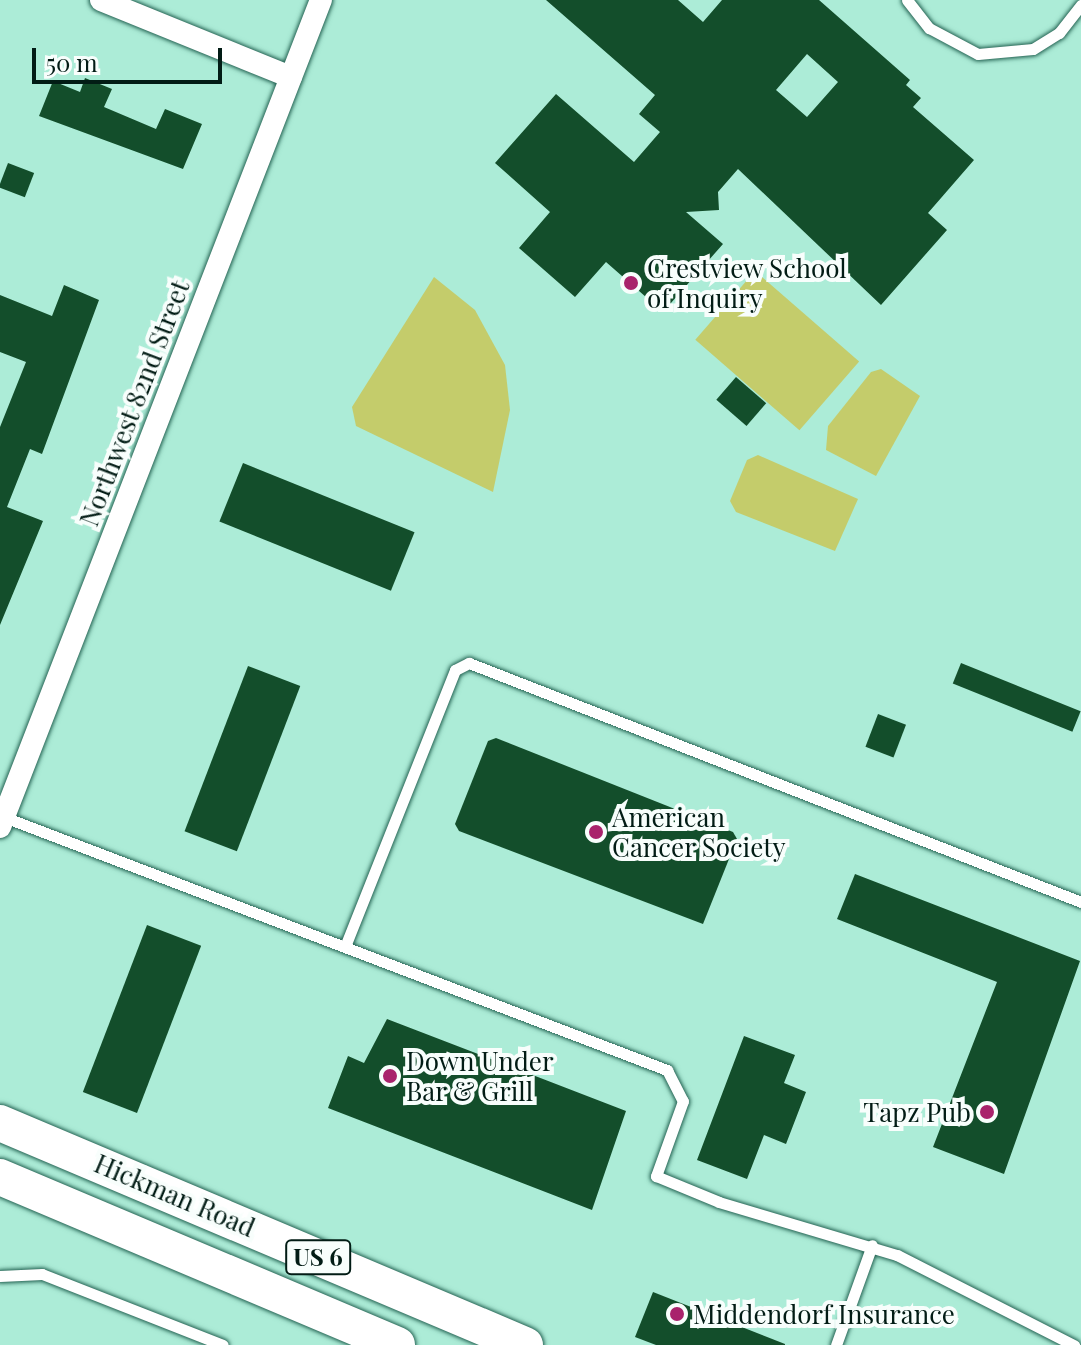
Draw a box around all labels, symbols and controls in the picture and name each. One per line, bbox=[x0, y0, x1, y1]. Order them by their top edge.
scale bar bbox=[36, 32, 226, 82]
text: 50 m bbox=[46, 46, 98, 78]
place label: Crestview School of Inquiry bbox=[647, 252, 847, 314]
marker: Crestview School of Inquiry bbox=[622, 274, 640, 292]
street label: Northwest 82nd Street bbox=[73, 276, 195, 530]
place label: American Cancer Society bbox=[612, 801, 786, 862]
marker: American Cancer Society bbox=[587, 823, 605, 841]
place label: Down Under Bar & Grill bbox=[406, 1045, 554, 1106]
marker: Down Under Bar & Grill bbox=[381, 1067, 399, 1085]
place label: Tapz Pub bbox=[863, 1096, 971, 1128]
marker: Tapz Pub bbox=[978, 1103, 996, 1121]
street label: Hickman Road bbox=[90, 1147, 260, 1243]
road number: US 6 bbox=[284, 1237, 352, 1277]
place label: Middendorf Insurance bbox=[693, 1298, 955, 1330]
marker: Middendorf Insurance bbox=[668, 1305, 686, 1323]

